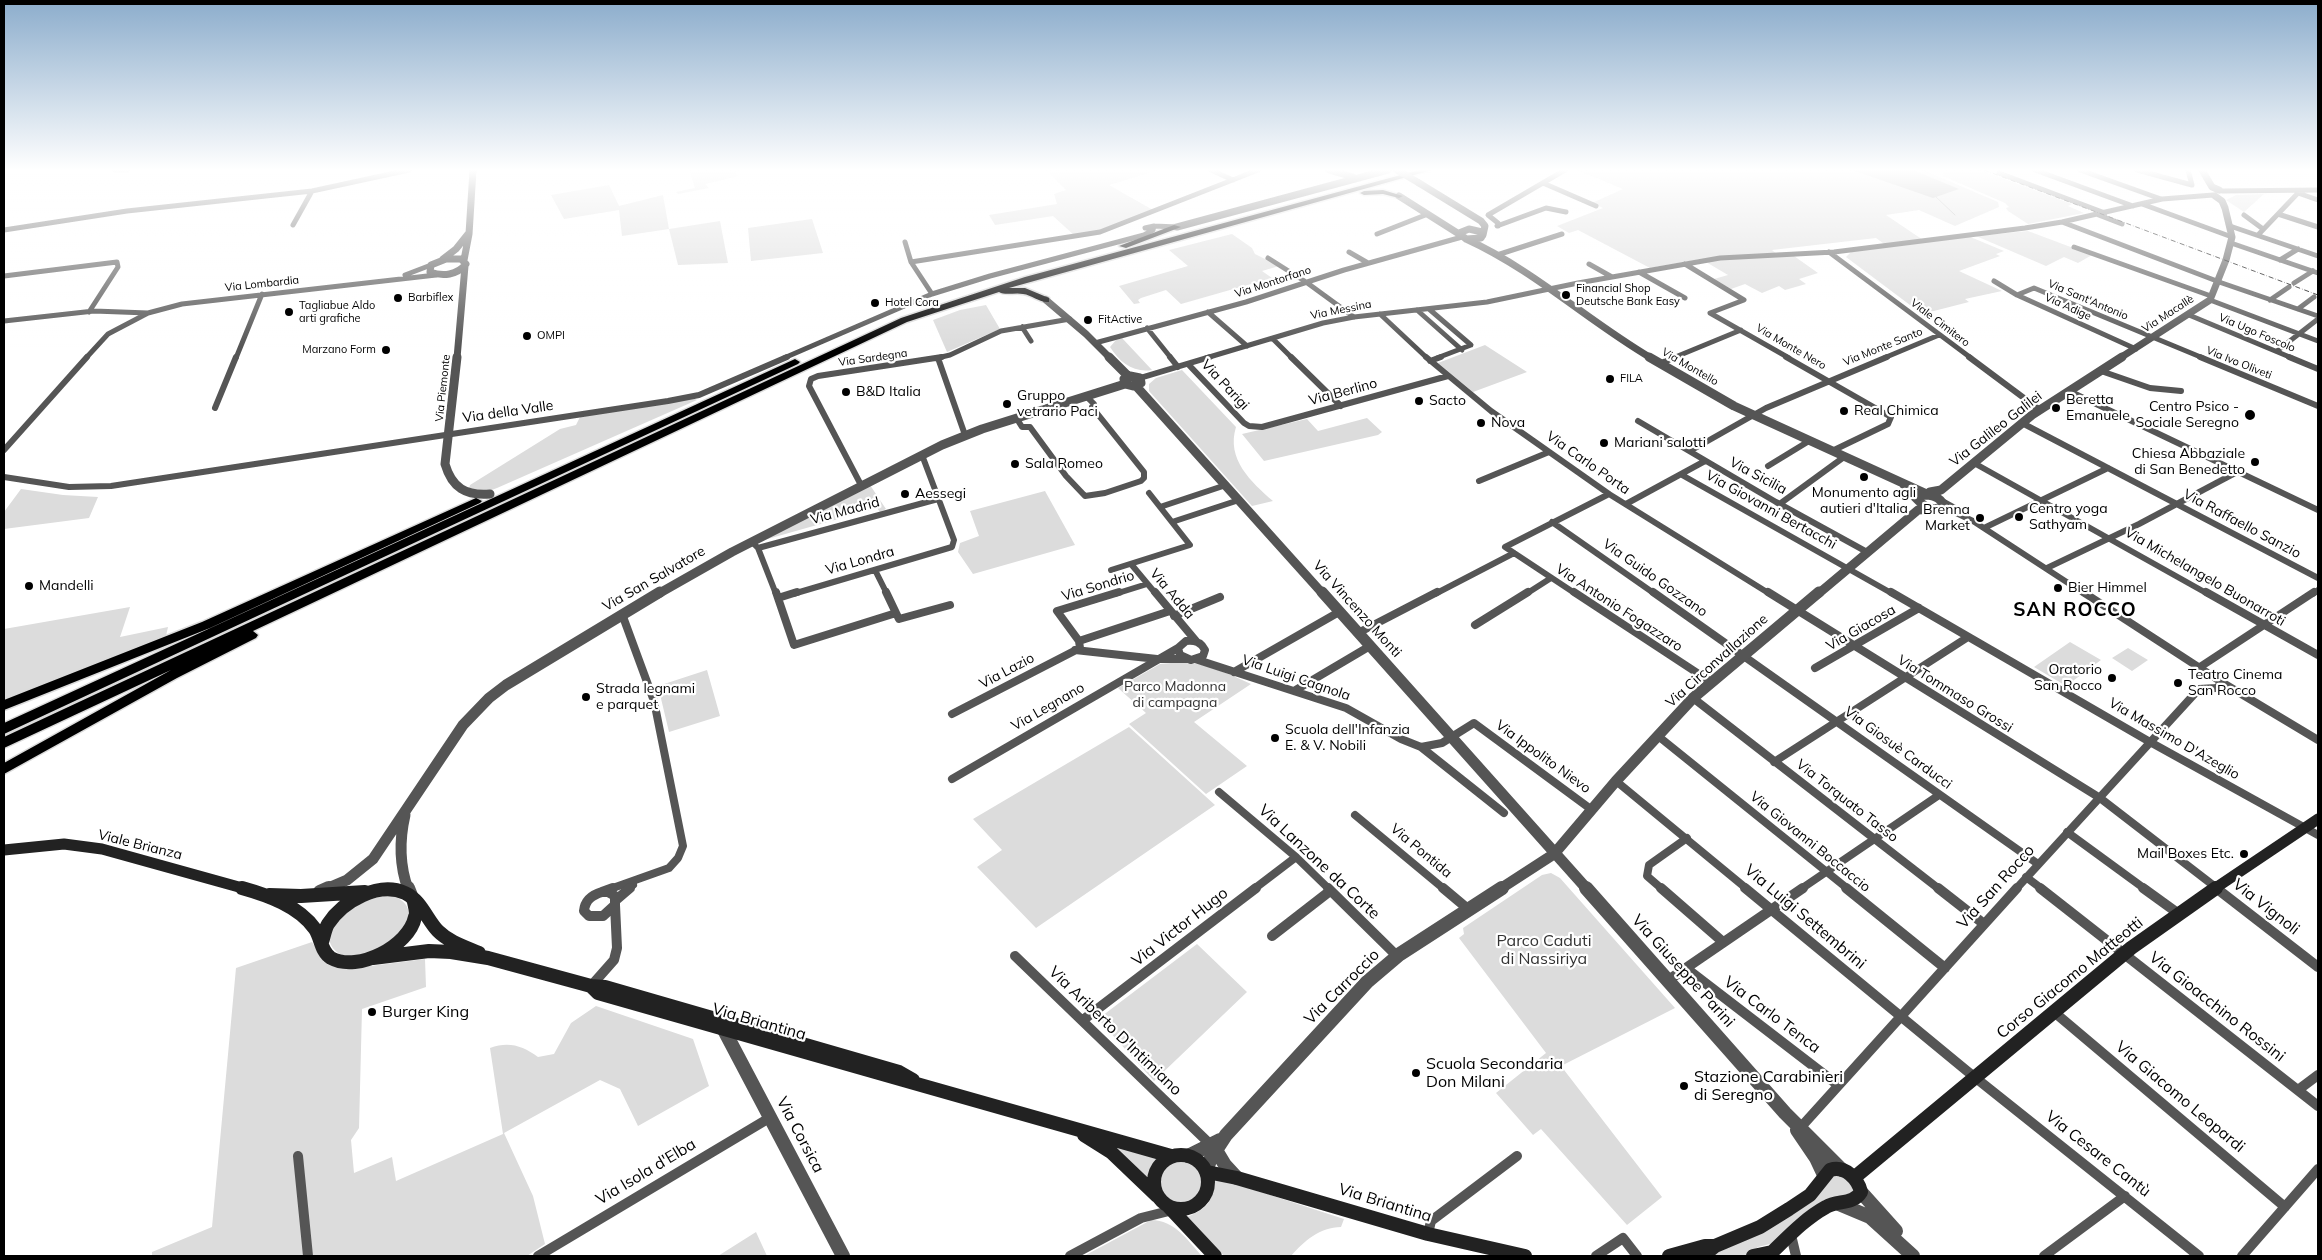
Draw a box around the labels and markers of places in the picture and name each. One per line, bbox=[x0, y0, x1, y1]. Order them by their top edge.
place label: Financial Shop Deutsche Bank Easy bbox=[1576, 282, 1680, 308]
marker: Financial Shop Deutsche Bank Easy bbox=[1560, 289, 1572, 301]
place label: Barbiflex bbox=[408, 291, 453, 305]
marker: Barbiflex bbox=[392, 292, 404, 304]
place label: Hotel Cora bbox=[885, 296, 939, 310]
marker: Hotel Cora bbox=[869, 297, 881, 309]
place label: Tagliabue Aldo arti grafiche bbox=[299, 299, 375, 325]
marker: Tagliabue Aldo arti grafiche bbox=[283, 306, 295, 318]
place label: FitActive bbox=[1098, 313, 1142, 327]
marker: FitActive bbox=[1082, 314, 1094, 326]
place label: OMPI bbox=[537, 329, 565, 343]
marker: OMPI bbox=[521, 330, 533, 342]
place label: Marzano Form bbox=[302, 343, 376, 357]
marker: Marzano Form bbox=[380, 344, 392, 356]
place label: FILA bbox=[1620, 372, 1643, 386]
marker: FILA bbox=[1604, 373, 1616, 385]
place label: B&D Italia bbox=[856, 384, 921, 400]
marker: B&D Italia bbox=[840, 386, 852, 398]
place label: Gruppo vetrario Paci bbox=[1017, 388, 1098, 421]
place label: Beretta Emanuele bbox=[2066, 392, 2130, 424]
place label: Sacto bbox=[1429, 393, 1466, 409]
marker: Sacto bbox=[1413, 395, 1425, 407]
marker: Gruppo vetrario Paci bbox=[1001, 398, 1013, 410]
place label: Centro Psico - Sociale Seregno bbox=[2135, 399, 2239, 432]
marker: Beretta Emanuele bbox=[2050, 402, 2062, 414]
place label: Real Chimica bbox=[1854, 403, 1939, 419]
marker: Real Chimica bbox=[1838, 405, 1850, 417]
marker: Centro Psico - Sociale Seregno bbox=[2243, 408, 2257, 422]
place label: Nova bbox=[1491, 415, 1525, 431]
marker: Nova bbox=[1475, 417, 1487, 429]
place label: Mariani salotti bbox=[1614, 435, 1706, 451]
marker: Mariani salotti bbox=[1598, 437, 1610, 449]
place label: Chiesa Abbaziale di San Benedetto bbox=[2132, 446, 2245, 478]
place label: Sala Romeo bbox=[1025, 456, 1103, 472]
marker: Chiesa Abbaziale di San Benedetto bbox=[2249, 456, 2261, 468]
marker: Sala Romeo bbox=[1009, 458, 1021, 470]
marker: Monumento agli autieri d'Italia bbox=[1858, 471, 1870, 483]
place label: Monumento agli autieri d'Italia bbox=[1812, 485, 1916, 518]
place label: Aessegi bbox=[915, 486, 966, 502]
marker: Aessegi bbox=[899, 488, 911, 500]
place label: Centro yoga Sathyam bbox=[2029, 501, 2108, 534]
place label: Brenna Market bbox=[1923, 502, 1970, 534]
marker: Centro yoga Sathyam bbox=[2013, 511, 2025, 523]
marker: Brenna Market bbox=[1974, 512, 1986, 524]
place label: Mandelli bbox=[39, 578, 94, 594]
marker: Mandelli bbox=[23, 580, 35, 592]
place label: Bier Himmel bbox=[2068, 580, 2147, 596]
marker: Bier Himmel bbox=[2052, 582, 2064, 594]
place label: Oratorio San Rocco bbox=[2034, 662, 2102, 694]
place label: Teatro Cinema San Rocco bbox=[2188, 667, 2282, 700]
marker: Oratorio San Rocco bbox=[2106, 672, 2118, 684]
marker: Teatro Cinema San Rocco bbox=[2172, 677, 2184, 689]
place label: Strada legnami e parquet bbox=[596, 681, 695, 714]
marker: Strada legnami e parquet bbox=[580, 691, 592, 703]
place label: Scuola dell'Infanzia E. & V. Nobili bbox=[1285, 722, 1410, 754]
marker: Scuola dell'Infanzia E. & V. Nobili bbox=[1269, 732, 1281, 744]
place label: Mail Boxes Etc. bbox=[2137, 846, 2234, 862]
marker: Mail Boxes Etc. bbox=[2238, 848, 2250, 860]
place label: Burger King bbox=[382, 1002, 469, 1022]
marker: Burger King bbox=[366, 1006, 378, 1018]
place label: Scuola Secondaria Don Milani bbox=[1426, 1054, 1563, 1092]
marker: Scuola Secondaria Don Milani bbox=[1410, 1067, 1422, 1079]
place label: Stazione Carabinieri di Seregno bbox=[1694, 1067, 1843, 1105]
marker: Stazione Carabinieri di Seregno bbox=[1678, 1080, 1690, 1092]

